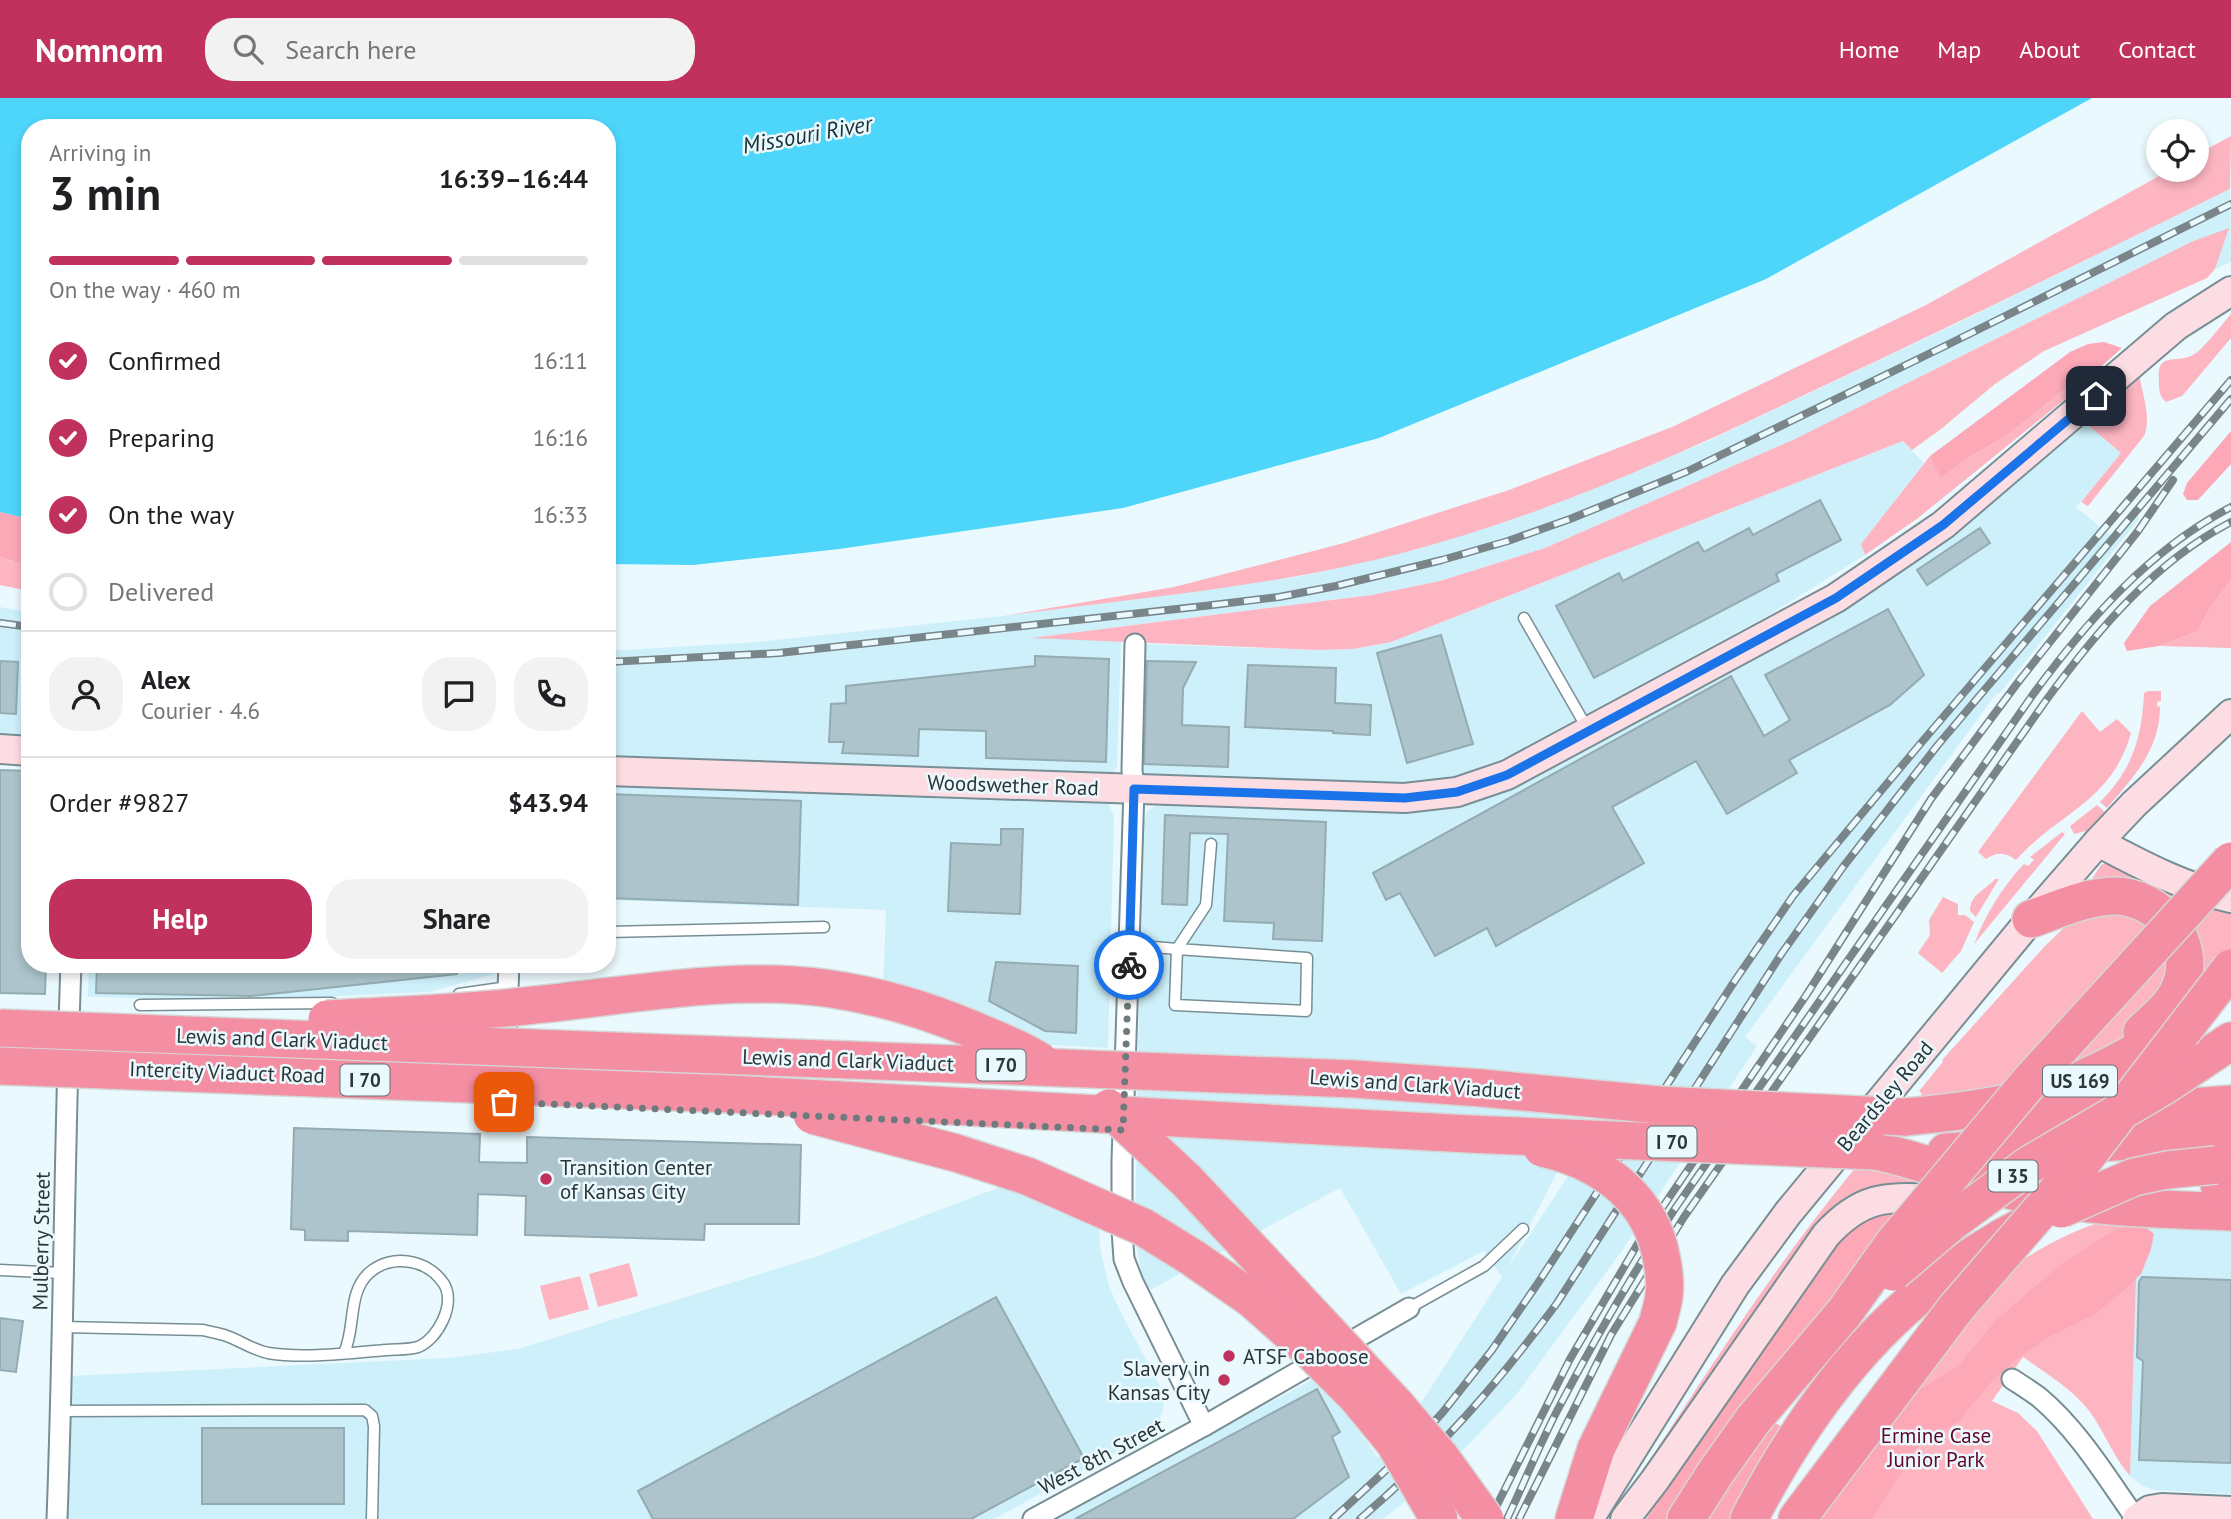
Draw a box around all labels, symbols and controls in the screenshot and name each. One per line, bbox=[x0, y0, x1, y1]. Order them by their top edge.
search box bbox=[205, 18, 695, 81]
text: Nomnom bbox=[35, 28, 163, 71]
icon: search bbox=[229, 30, 267, 68]
text: Search here bbox=[285, 33, 416, 66]
text: Home bbox=[1839, 34, 1899, 65]
text: Map bbox=[1937, 34, 1981, 65]
text: About bbox=[2019, 34, 2080, 65]
text: Contact bbox=[2118, 34, 2196, 65]
water label: Missouri River bbox=[740, 108, 876, 160]
map controls bbox=[2146, 119, 2209, 182]
button: locate bbox=[2146, 119, 2209, 182]
text: Arriving in bbox=[49, 138, 151, 167]
text: 16:39–16:44 bbox=[439, 162, 588, 195]
text: 3 min bbox=[49, 163, 161, 223]
text: On the way · 460 m bbox=[49, 275, 241, 304]
icon: check bbox=[49, 342, 87, 380]
text: Confirmed bbox=[108, 344, 221, 377]
text: 16:11 bbox=[533, 346, 588, 375]
pin bbox=[2066, 366, 2126, 426]
icon: home bbox=[2077, 377, 2115, 415]
icon: check bbox=[49, 419, 87, 457]
text: Preparing bbox=[108, 421, 215, 454]
text: 16:16 bbox=[533, 423, 588, 452]
icon: check bbox=[49, 496, 87, 534]
text: On the way bbox=[108, 498, 234, 531]
text: 16:33 bbox=[533, 500, 588, 529]
text: Delivered bbox=[108, 575, 214, 608]
button: person bbox=[49, 657, 123, 731]
button: chat bbox=[422, 657, 496, 731]
button: phone bbox=[514, 657, 588, 731]
text: Alex bbox=[141, 663, 191, 696]
text: Courier · 4.6 bbox=[141, 696, 260, 725]
street label: Woodswether Road bbox=[927, 769, 1099, 801]
text: Order #9827 bbox=[49, 786, 189, 819]
text: $43.94 bbox=[508, 786, 588, 819]
button: Help bbox=[49, 879, 312, 959]
button: Share bbox=[326, 879, 588, 959]
courier bbox=[1094, 930, 1164, 1000]
icon: bike bbox=[1110, 946, 1148, 984]
street label: Lewis and Clark Viaduct bbox=[176, 1022, 388, 1056]
street label: Beardsley Road bbox=[1831, 1035, 1939, 1157]
street label: Lewis and Clark Viaduct bbox=[742, 1043, 954, 1077]
road number: I 70 bbox=[976, 1049, 1026, 1080]
street label: Intercity Viaduct Road bbox=[129, 1055, 325, 1089]
street label: Lewis and Clark Viaduct bbox=[1308, 1063, 1522, 1105]
road number: I 70 bbox=[340, 1064, 390, 1096]
road number: US 169 bbox=[2043, 1065, 2117, 1096]
pin bbox=[474, 1072, 534, 1132]
icon: bag bbox=[485, 1083, 523, 1121]
road number: I 70 bbox=[1648, 1126, 1696, 1158]
place label: Transition Center of Kansas City bbox=[560, 1154, 712, 1205]
road number: I 35 bbox=[1988, 1160, 2038, 1192]
street label: Mulberry Street bbox=[26, 1171, 56, 1311]
marker: Transition Center of Kansas City bbox=[538, 1171, 554, 1187]
place label: ATSF Caboose bbox=[1243, 1343, 1369, 1370]
marker: ATSF Caboose bbox=[1221, 1348, 1237, 1364]
place label: Slavery in Kansas City bbox=[1108, 1355, 1210, 1406]
marker: Slavery in Kansas City bbox=[1216, 1372, 1232, 1388]
street label: West 8th Street bbox=[1034, 1412, 1168, 1500]
park label: Ermine Case Junior Park bbox=[1881, 1422, 1991, 1473]

